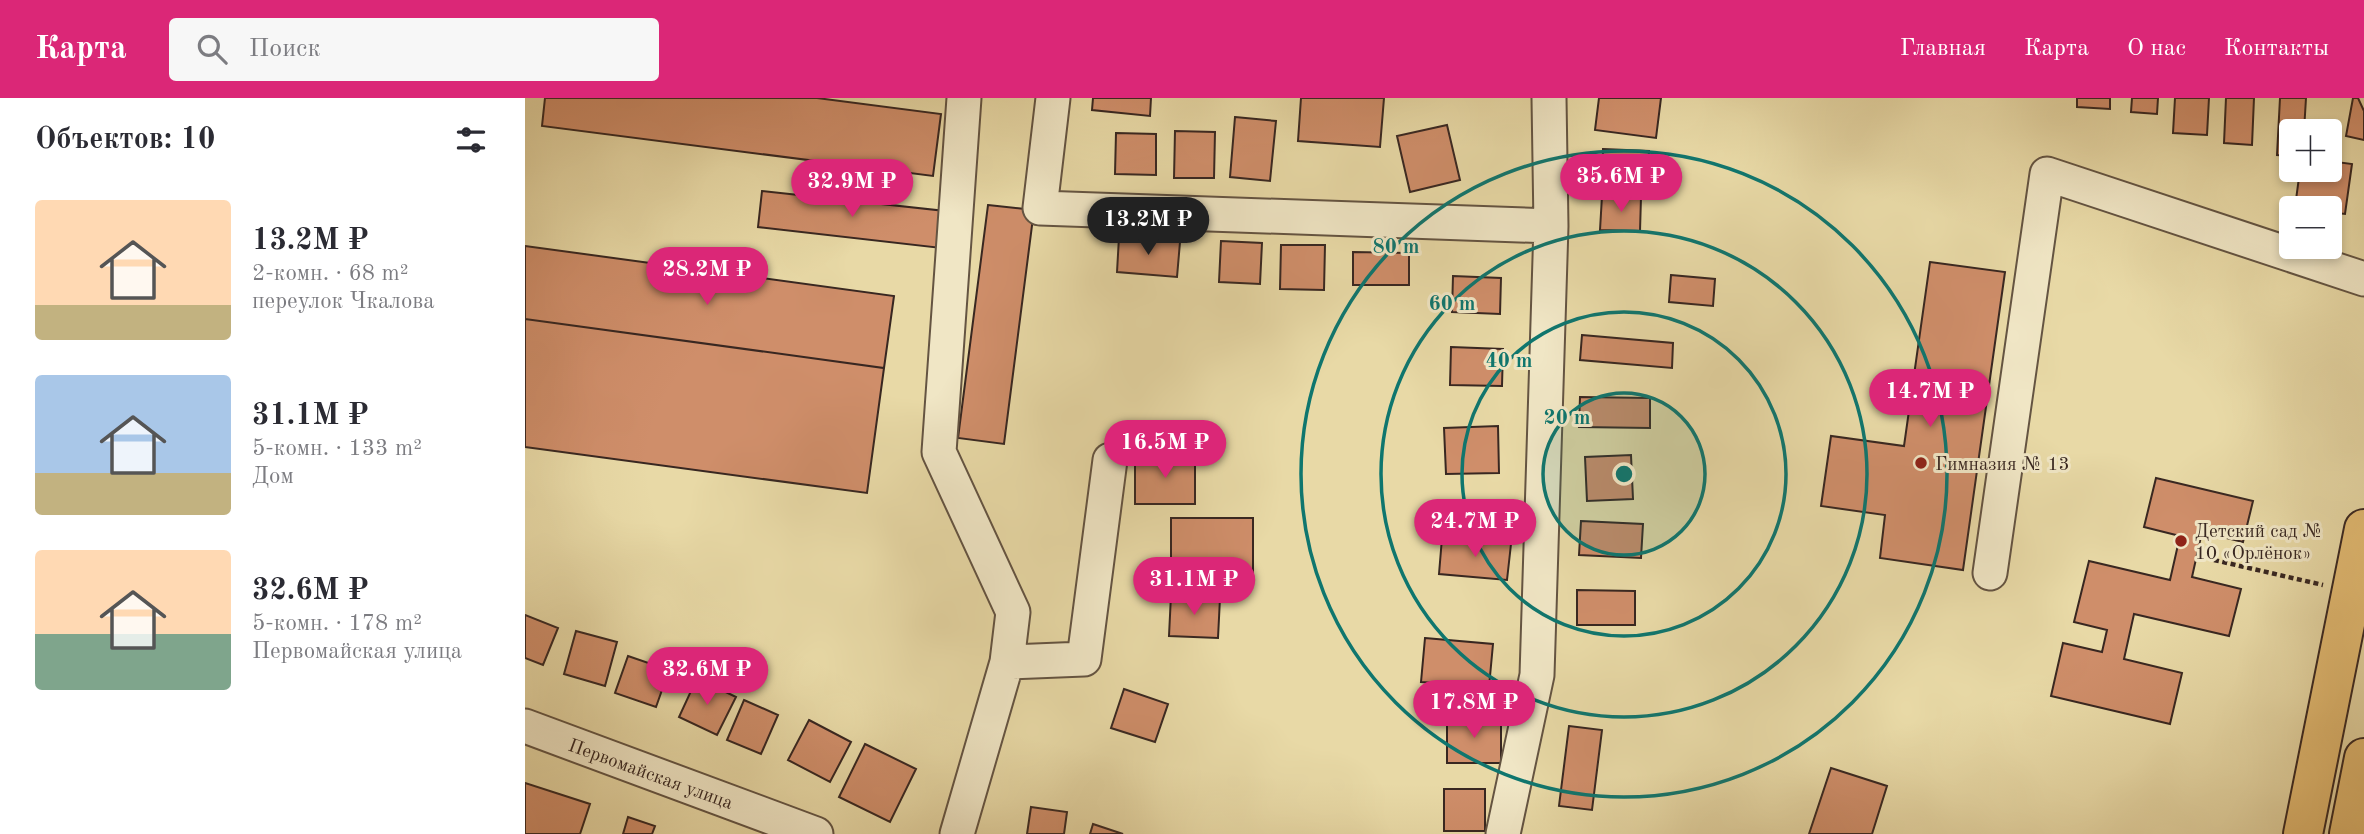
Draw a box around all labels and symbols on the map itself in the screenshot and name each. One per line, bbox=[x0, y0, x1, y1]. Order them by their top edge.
pin: 35.6M ₽ bbox=[1556, 155, 1686, 214]
pin: 32.9M ₽ bbox=[787, 159, 917, 219]
pin: 13.2M ₽ bbox=[1083, 198, 1213, 257]
text: 80 m bbox=[1372, 237, 1420, 258]
pin: 28.2M ₽ bbox=[642, 248, 772, 307]
text: 60 m bbox=[1428, 294, 1476, 315]
text: 40 m bbox=[1485, 351, 1533, 372]
pin: 14.7M ₽ bbox=[1865, 370, 1995, 429]
text: 20 m bbox=[1543, 408, 1591, 429]
pin: 16.5M ₽ bbox=[1100, 420, 1230, 480]
marker: Гимназия № 13 bbox=[1913, 455, 1929, 471]
place label: Гимназия № 13 bbox=[1935, 456, 2070, 475]
centre of rings bbox=[1612, 462, 1636, 486]
pin: 24.7M ₽ bbox=[1410, 500, 1540, 559]
place label: Детский сад № 10 «Орлёнок» bbox=[2195, 523, 2323, 564]
marker: Детский сад № 10 «Орлёнок» bbox=[2173, 533, 2189, 549]
pin: 31.1M ₽ bbox=[1129, 558, 1259, 617]
pin: 32.6M ₽ bbox=[642, 648, 772, 707]
pin: 17.8M ₽ bbox=[1409, 680, 1539, 740]
street label: Первомайская улица bbox=[565, 737, 736, 814]

